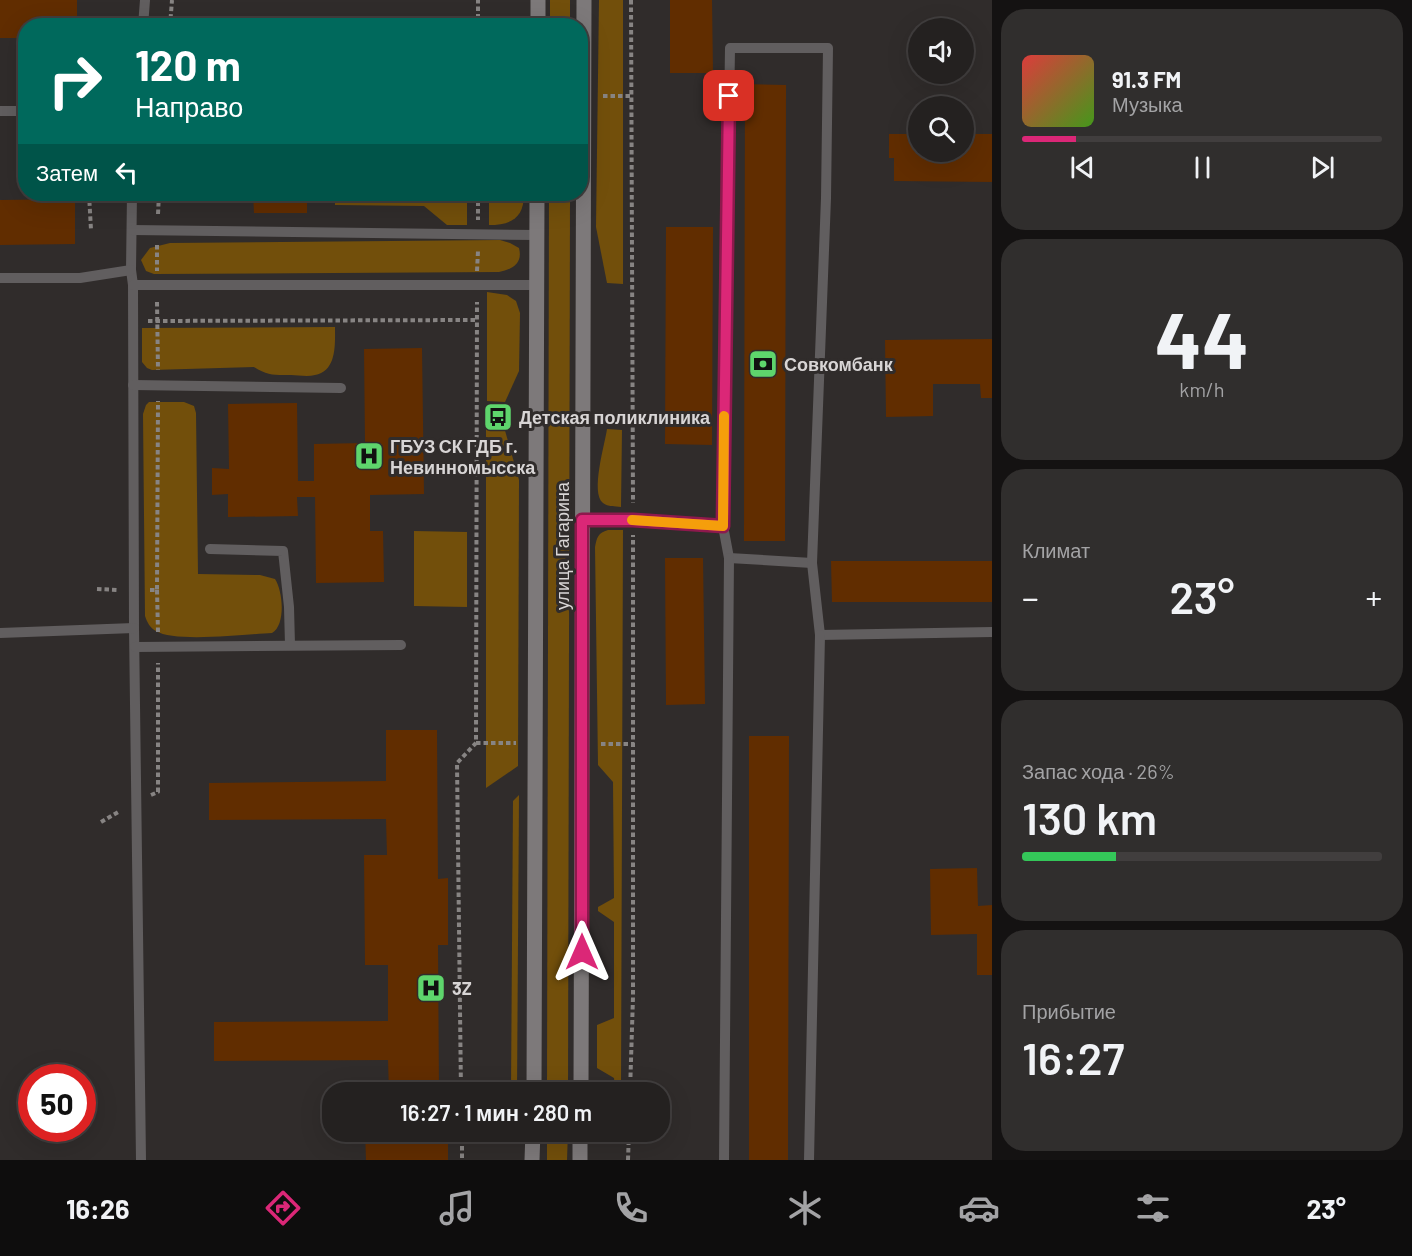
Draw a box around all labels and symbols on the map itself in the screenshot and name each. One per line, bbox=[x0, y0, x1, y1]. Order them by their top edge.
pin bbox=[703, 70, 754, 121]
bank icon: Совкомбанк bbox=[747, 348, 779, 380]
place label: Совкомбанк bbox=[784, 353, 894, 375]
bus stop icon: Детская поликлиника bbox=[482, 401, 514, 433]
place label: Детская поликлиника bbox=[519, 406, 711, 428]
place label: ГБУЗ СК ГДБ г. Невинномысска bbox=[390, 435, 536, 478]
hospital icon: ГБУЗ СК ГДБ г. Невинномысска bbox=[353, 440, 385, 472]
street label: улица Гагарина bbox=[551, 481, 573, 610]
position arrow bbox=[550, 920, 614, 984]
hospital icon: 3Z bbox=[415, 972, 447, 1004]
place label: 3Z bbox=[452, 977, 472, 999]
speed limit sign: 50 bbox=[18, 1064, 96, 1142]

